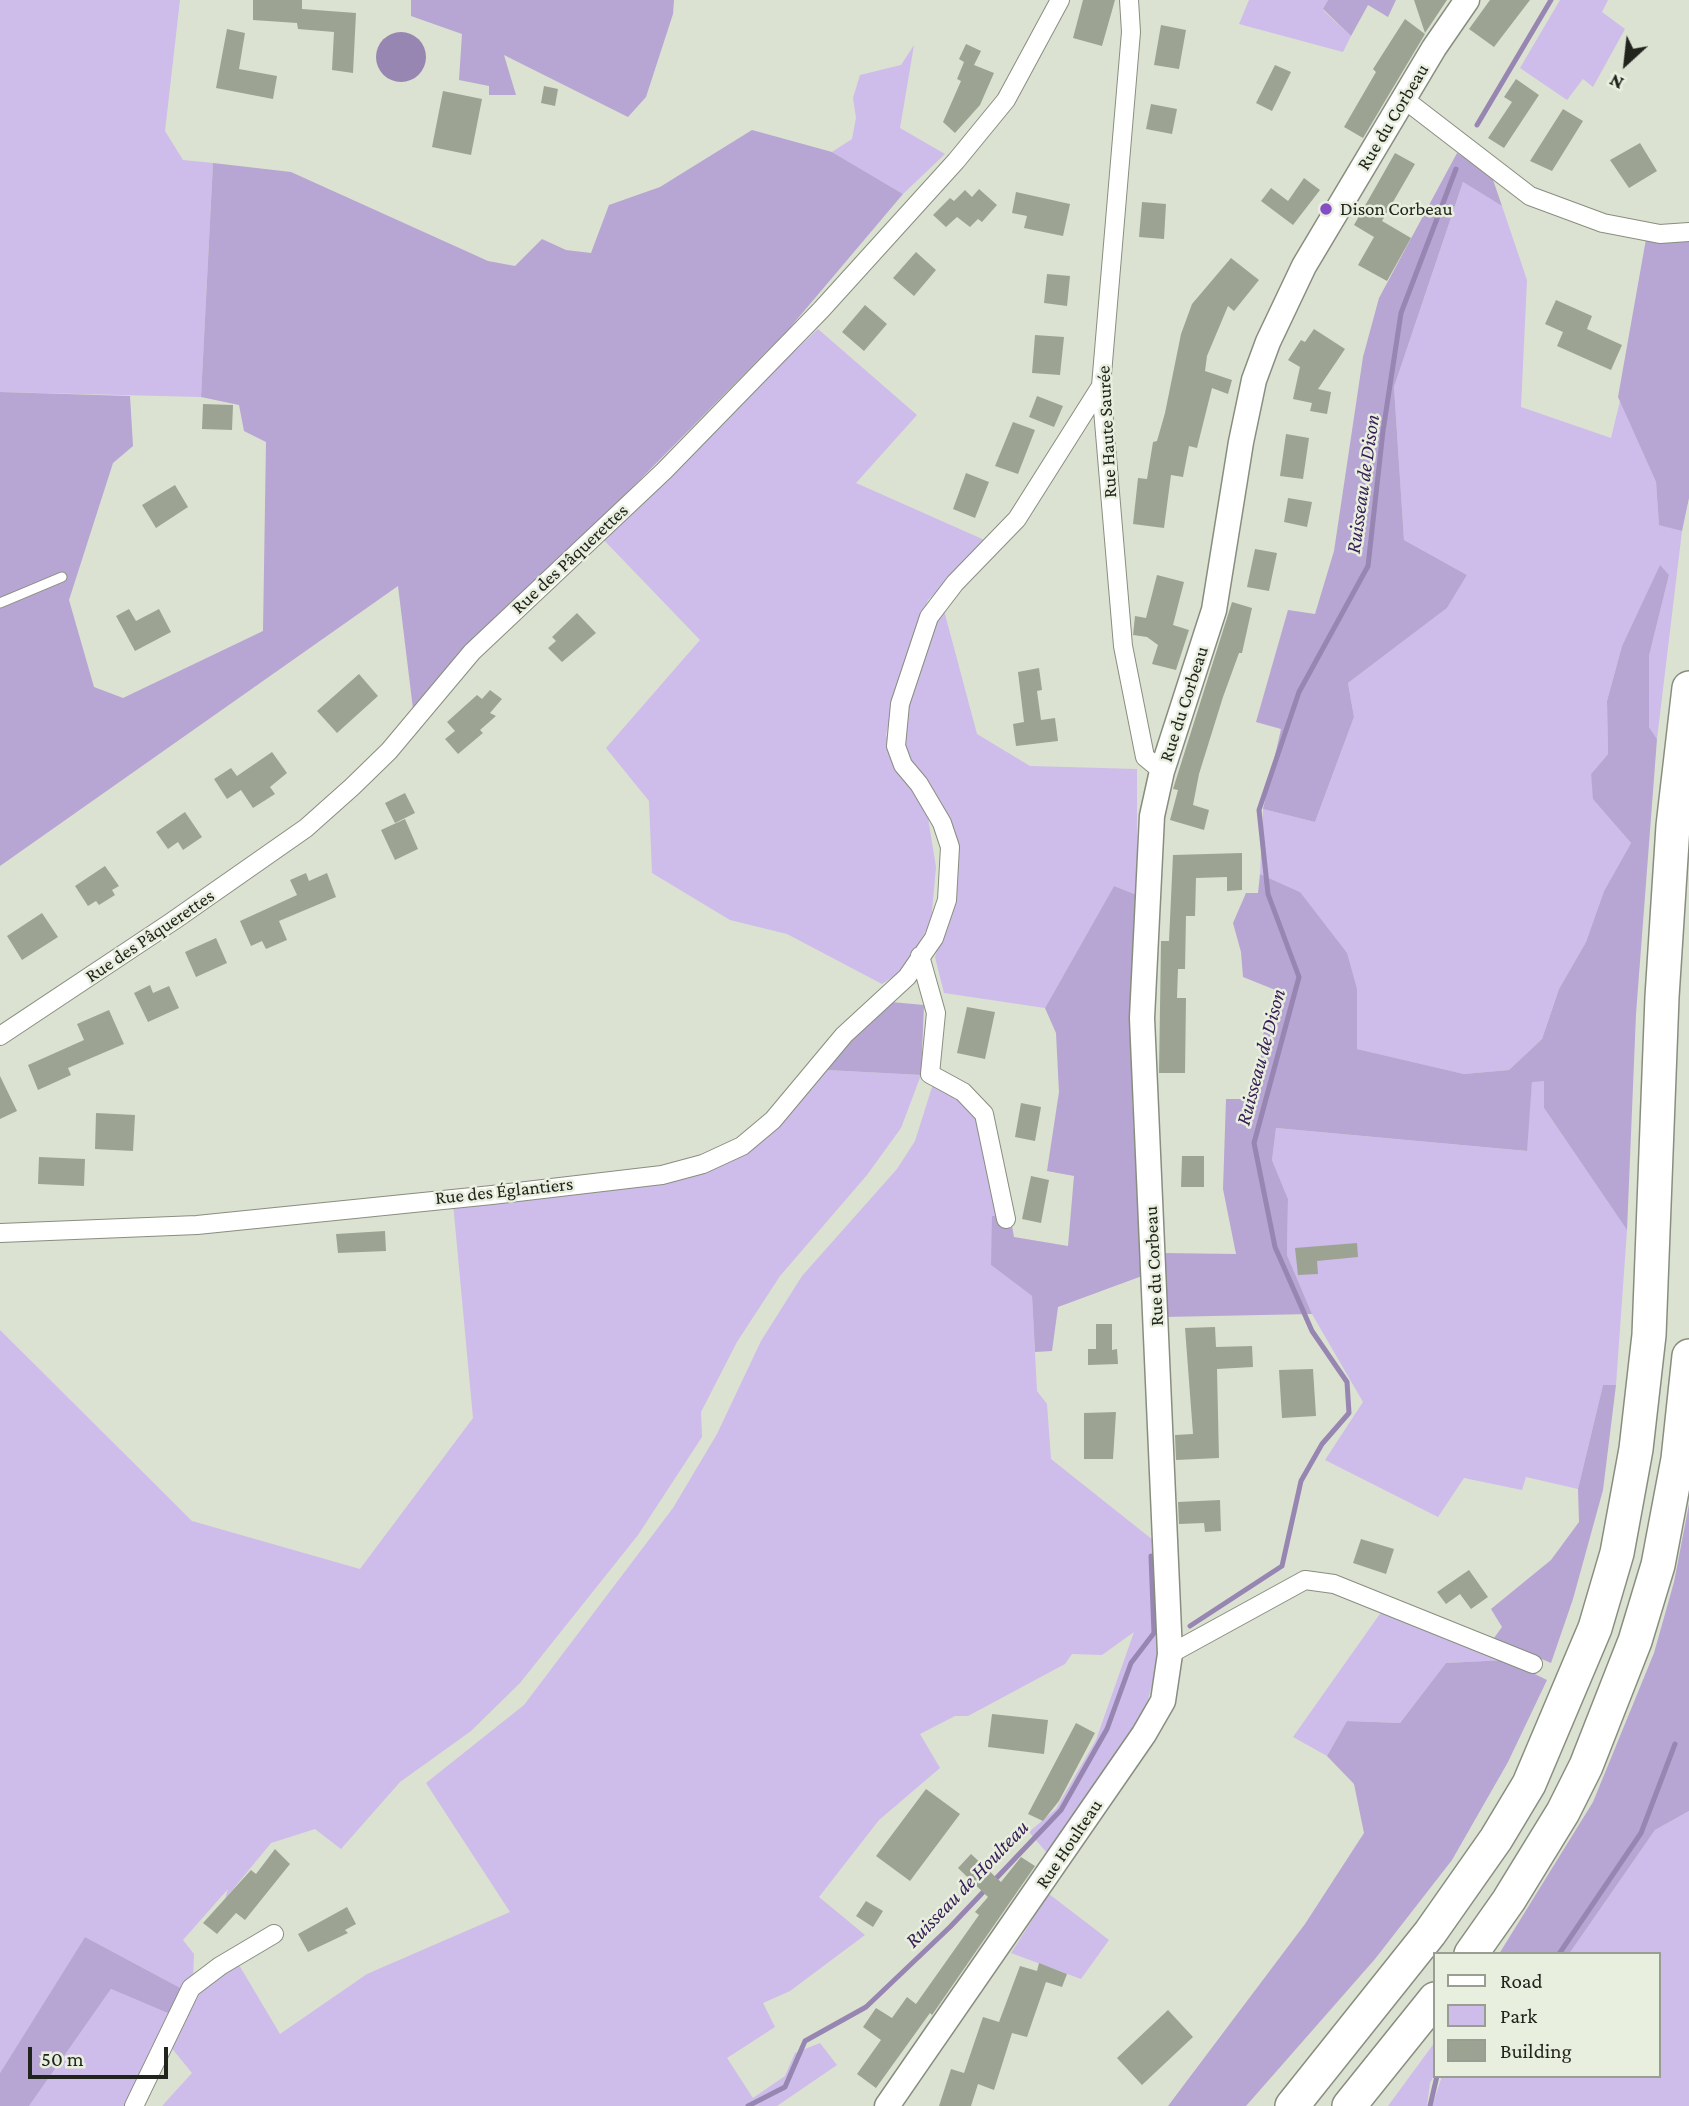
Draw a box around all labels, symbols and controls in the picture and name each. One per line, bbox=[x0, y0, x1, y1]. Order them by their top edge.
north arrow bbox=[1591, 28, 1661, 98]
street label: Rue du Corbeau bbox=[1352, 60, 1434, 174]
text: N bbox=[1606, 70, 1627, 94]
place label: Dison Corbeau bbox=[1340, 198, 1452, 220]
marker: Dison Corbeau bbox=[1318, 201, 1334, 217]
street label: Rue Haute Saurée bbox=[1092, 365, 1122, 499]
water label: Ruisseau de Dison bbox=[1341, 413, 1385, 555]
street label: Rue des Pâquerettes bbox=[507, 499, 633, 619]
street label: Rue du Corbeau bbox=[1155, 643, 1213, 765]
street label: Rue des Pâquerettes bbox=[81, 884, 219, 988]
water label: Ruisseau de Dison bbox=[1231, 986, 1291, 1128]
street label: Rue des Églantiers bbox=[434, 1172, 574, 1210]
street label: Rue du Corbeau bbox=[1139, 1205, 1169, 1327]
street label: Rue Houlteau bbox=[1031, 1795, 1107, 1893]
water label: Ruisseau de Houlteau bbox=[900, 1815, 1034, 1953]
legend bbox=[1434, 1952, 1661, 2078]
text: Road bbox=[1500, 1969, 1543, 1993]
text: Park bbox=[1500, 2004, 1537, 2028]
scale bar bbox=[32, 2032, 172, 2076]
text: Building bbox=[1500, 2039, 1572, 2063]
text: 50 m bbox=[41, 2047, 84, 2071]

